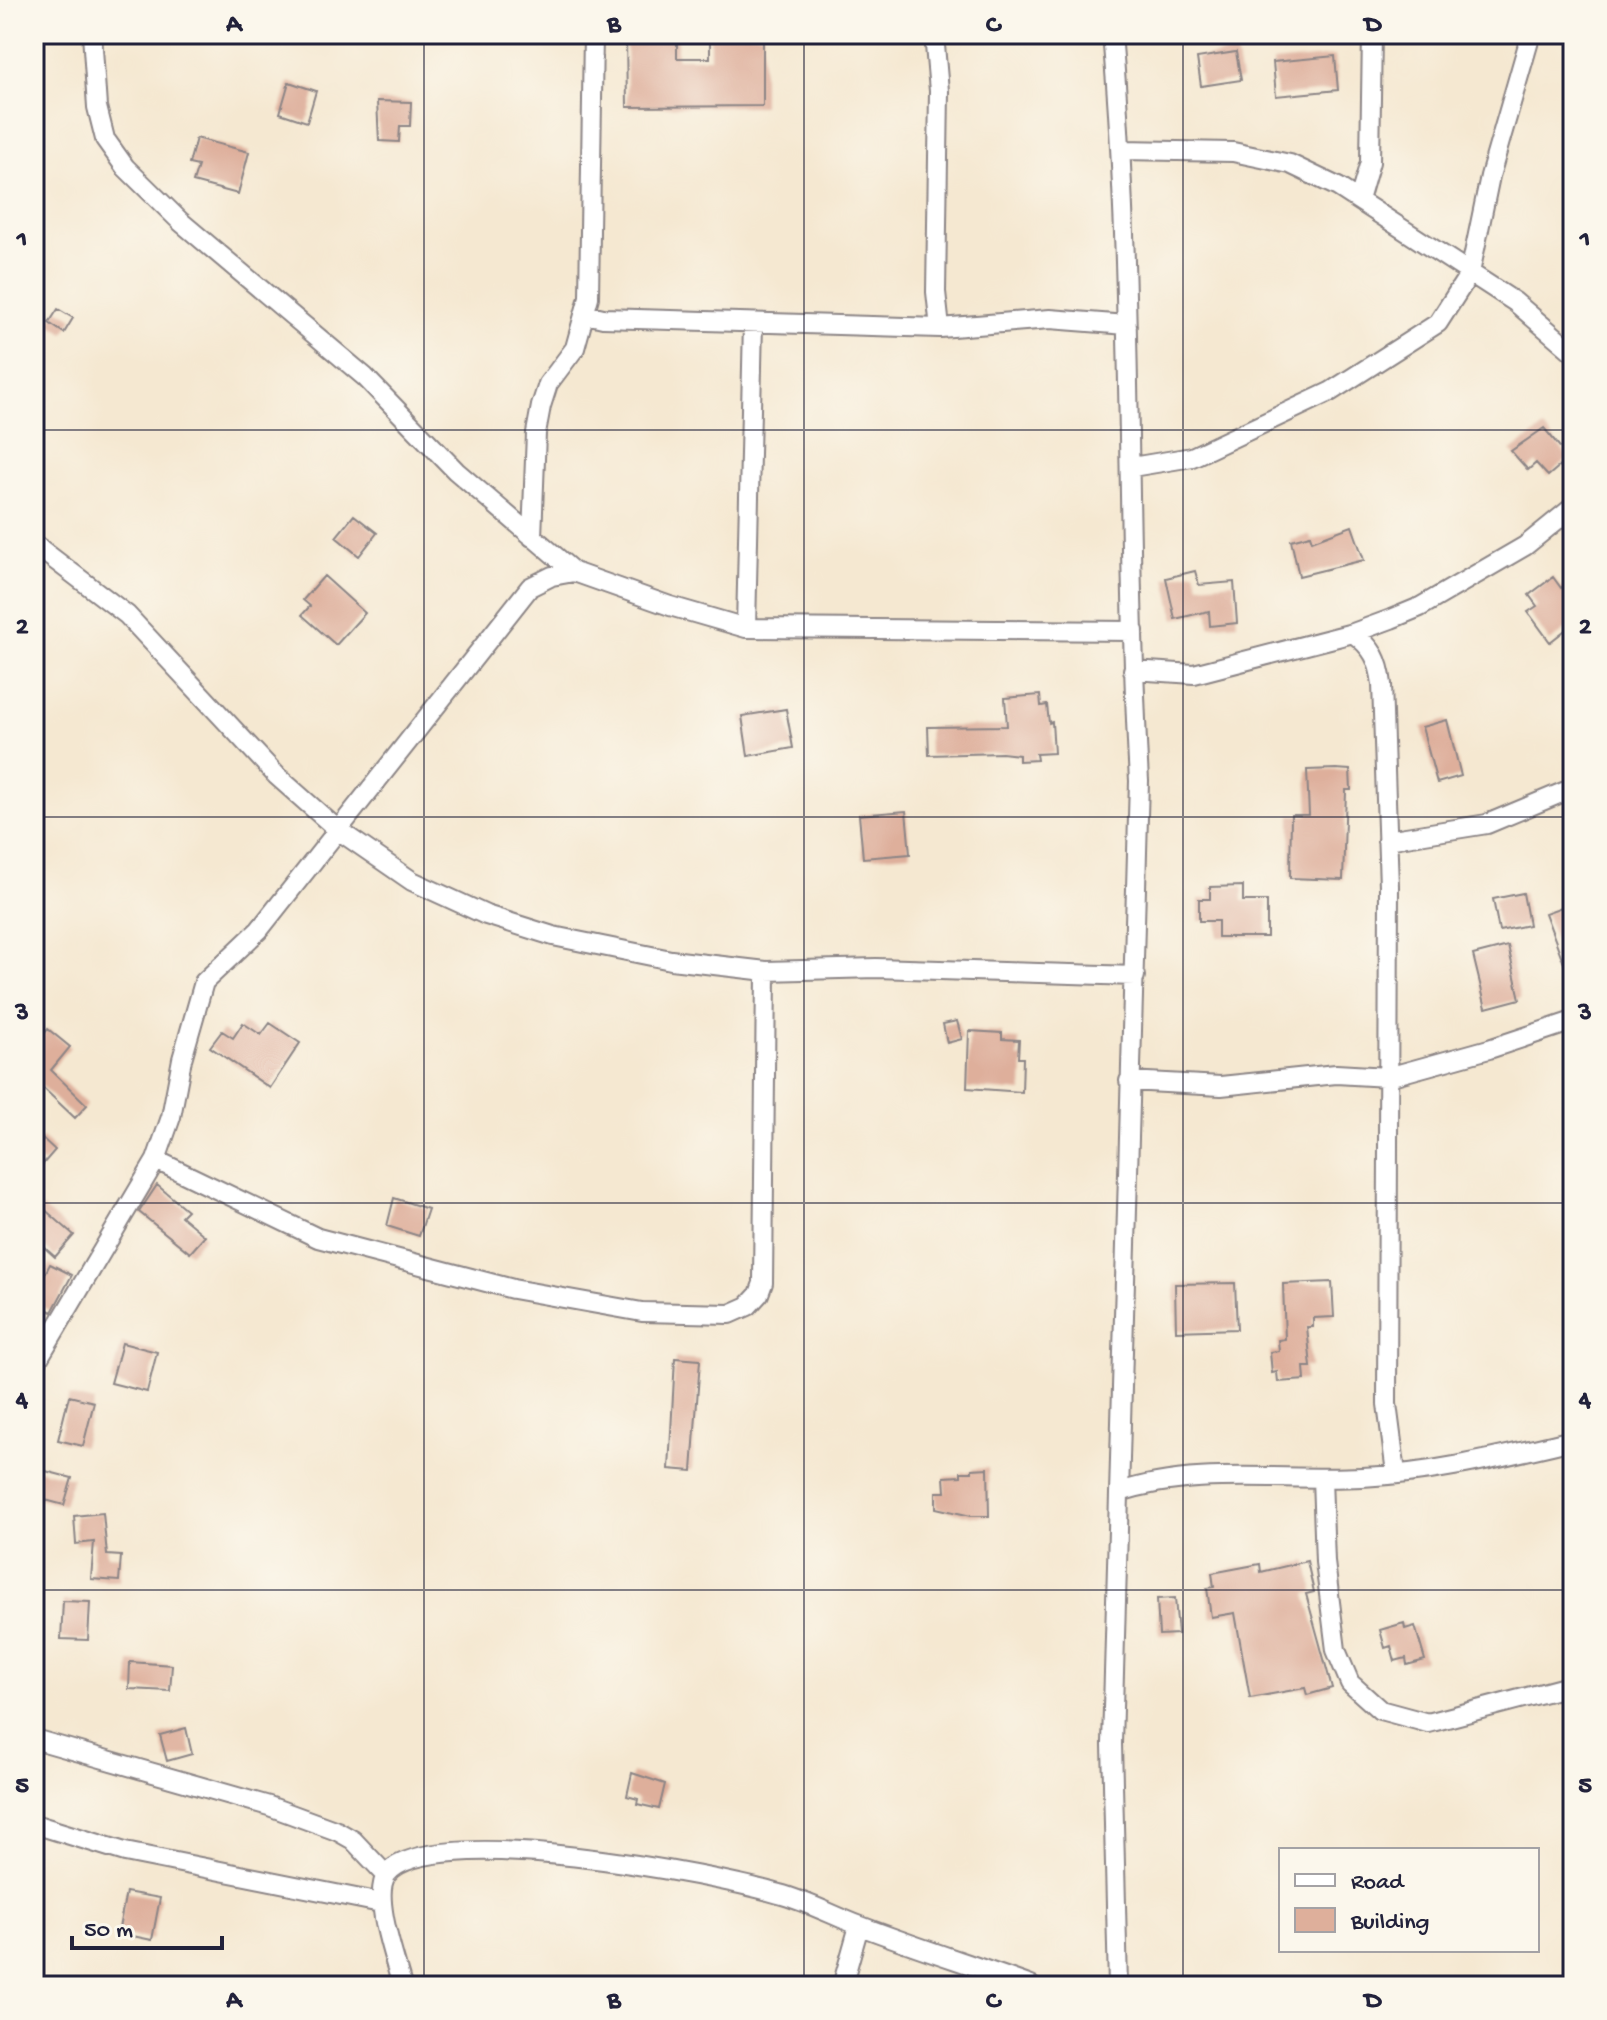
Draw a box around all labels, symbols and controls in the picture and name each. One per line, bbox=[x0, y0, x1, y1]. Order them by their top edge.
text: A bbox=[225, 11, 243, 42]
text: B bbox=[606, 11, 622, 42]
text: C bbox=[986, 11, 1003, 42]
text: D bbox=[1363, 11, 1383, 42]
text: 1 bbox=[16, 226, 27, 257]
text: 1 bbox=[1579, 226, 1590, 257]
text: 2 bbox=[16, 613, 29, 644]
text: 2 bbox=[1579, 613, 1592, 644]
text: 3 bbox=[14, 999, 29, 1030]
text: 3 bbox=[1577, 999, 1592, 1030]
text: 4 bbox=[15, 1386, 29, 1417]
text: 4 bbox=[1578, 1386, 1592, 1417]
text: 5 bbox=[15, 1772, 29, 1803]
text: 5 bbox=[1578, 1772, 1592, 1803]
legend bbox=[1279, 1848, 1539, 1952]
text: Road bbox=[1351, 1869, 1405, 1898]
scale bar bbox=[72, 1900, 222, 1950]
text: Building bbox=[1350, 1909, 1429, 1938]
text: 50 m bbox=[84, 1917, 133, 1946]
text: A bbox=[225, 1987, 243, 2018]
text: B bbox=[606, 1987, 622, 2018]
text: C bbox=[986, 1987, 1003, 2018]
text: D bbox=[1363, 1987, 1383, 2018]

